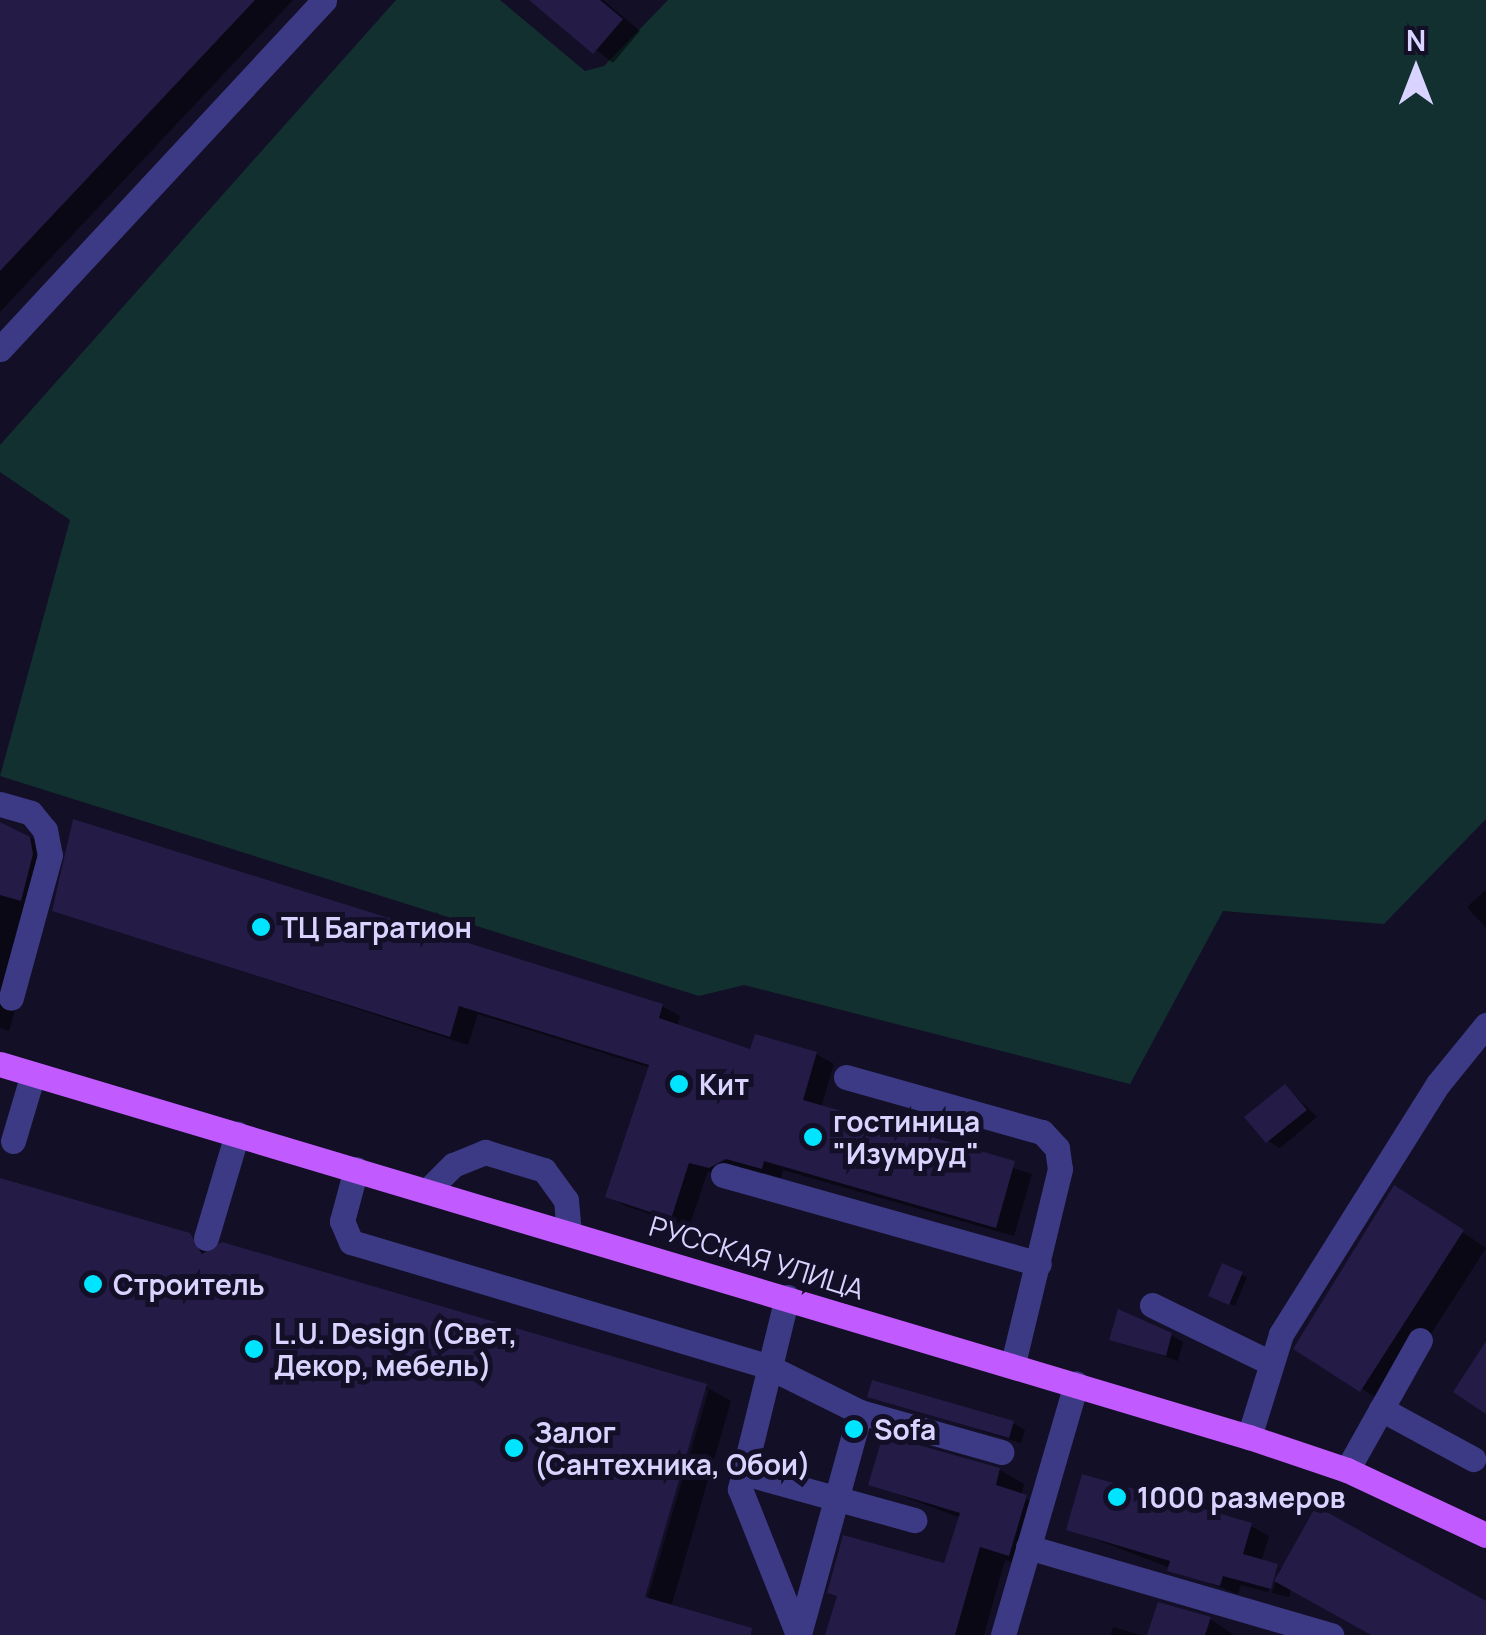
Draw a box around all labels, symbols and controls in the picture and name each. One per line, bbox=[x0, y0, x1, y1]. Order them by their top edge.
north arrow bbox=[1366, 20, 1466, 120]
text: N bbox=[1406, 21, 1426, 59]
place label: ТЦ Багратион bbox=[281, 910, 472, 944]
marker: ТЦ Багратион bbox=[250, 916, 272, 938]
place label: Кит bbox=[699, 1067, 749, 1101]
marker: Кит bbox=[668, 1073, 690, 1095]
place label: гостиница "Изумруд" bbox=[833, 1104, 980, 1170]
marker: гостиница "Изумруд" bbox=[802, 1126, 824, 1148]
street label: РУССКАЯ УЛИЦА bbox=[645, 1208, 869, 1306]
place label: Строитель bbox=[113, 1267, 265, 1301]
marker: Строитель bbox=[82, 1273, 104, 1295]
place label: L.U. Design (Свет, Декор, мебель) bbox=[274, 1316, 516, 1382]
marker: L.U. Design (Свет, Декор, мебель) bbox=[243, 1338, 265, 1360]
place label: Sofa bbox=[874, 1412, 936, 1446]
place label: Залог (Сантехника, Обои) bbox=[534, 1415, 811, 1481]
marker: Sofa bbox=[843, 1418, 865, 1440]
marker: Залог (Сантехника, Обои) bbox=[503, 1437, 525, 1459]
place label: 1000 размеров bbox=[1137, 1480, 1345, 1514]
marker: 1000 размеров bbox=[1106, 1486, 1128, 1508]

